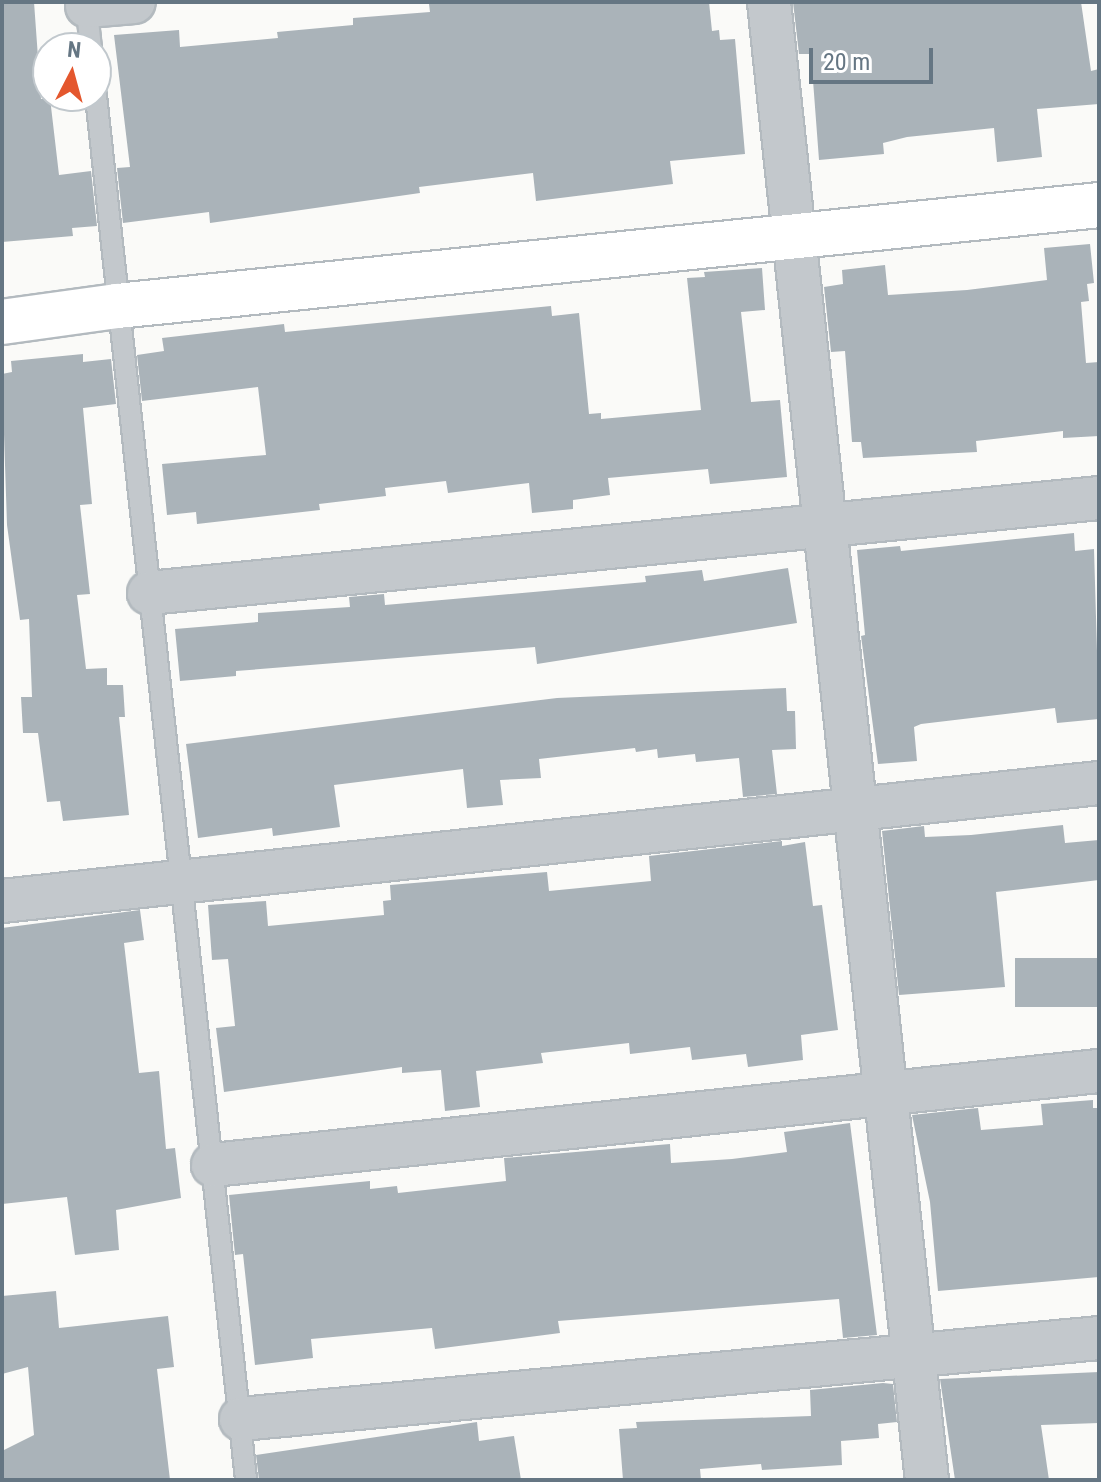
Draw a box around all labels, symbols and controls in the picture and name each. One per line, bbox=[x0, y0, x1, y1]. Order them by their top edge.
north arrow bbox=[32, 32, 112, 112]
scale bar bbox=[813, 32, 937, 82]
text: N bbox=[66, 36, 82, 63]
text: 20 m bbox=[823, 48, 870, 76]

